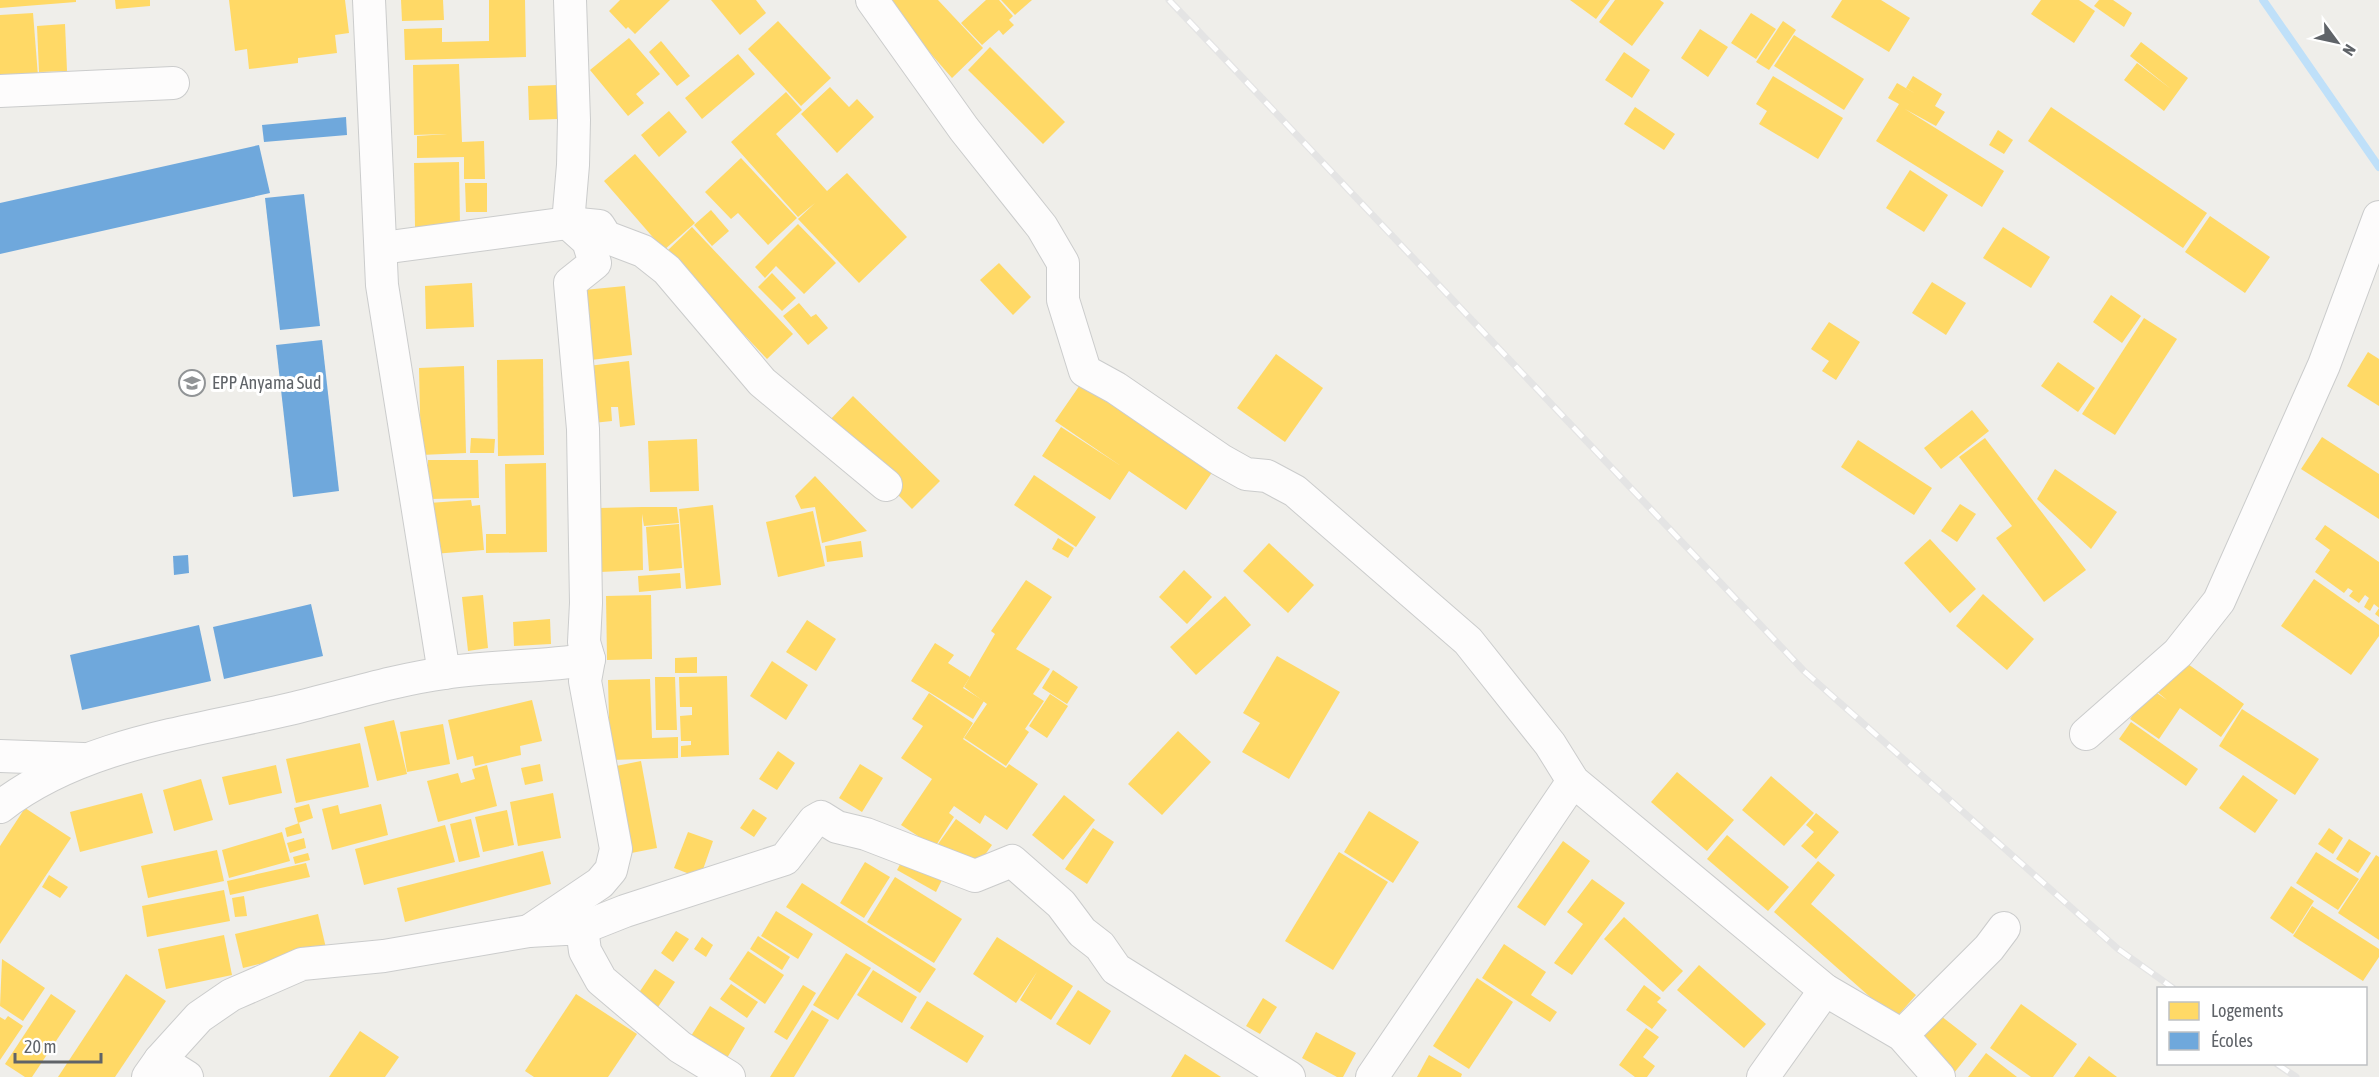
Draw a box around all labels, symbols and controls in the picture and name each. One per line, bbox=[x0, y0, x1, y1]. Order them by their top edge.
north arrow bbox=[2307, 12, 2367, 72]
text: N bbox=[2339, 41, 2360, 59]
school or university icon: EPP Anyama Sud bbox=[177, 368, 207, 398]
place label: EPP Anyama Sud bbox=[212, 372, 322, 393]
legend bbox=[2157, 987, 2367, 1065]
text: Logements bbox=[2211, 1000, 2283, 1021]
scale bar bbox=[15, 1026, 100, 1064]
text: Écoles bbox=[2211, 1030, 2253, 1051]
text: 20 m bbox=[24, 1036, 56, 1057]

